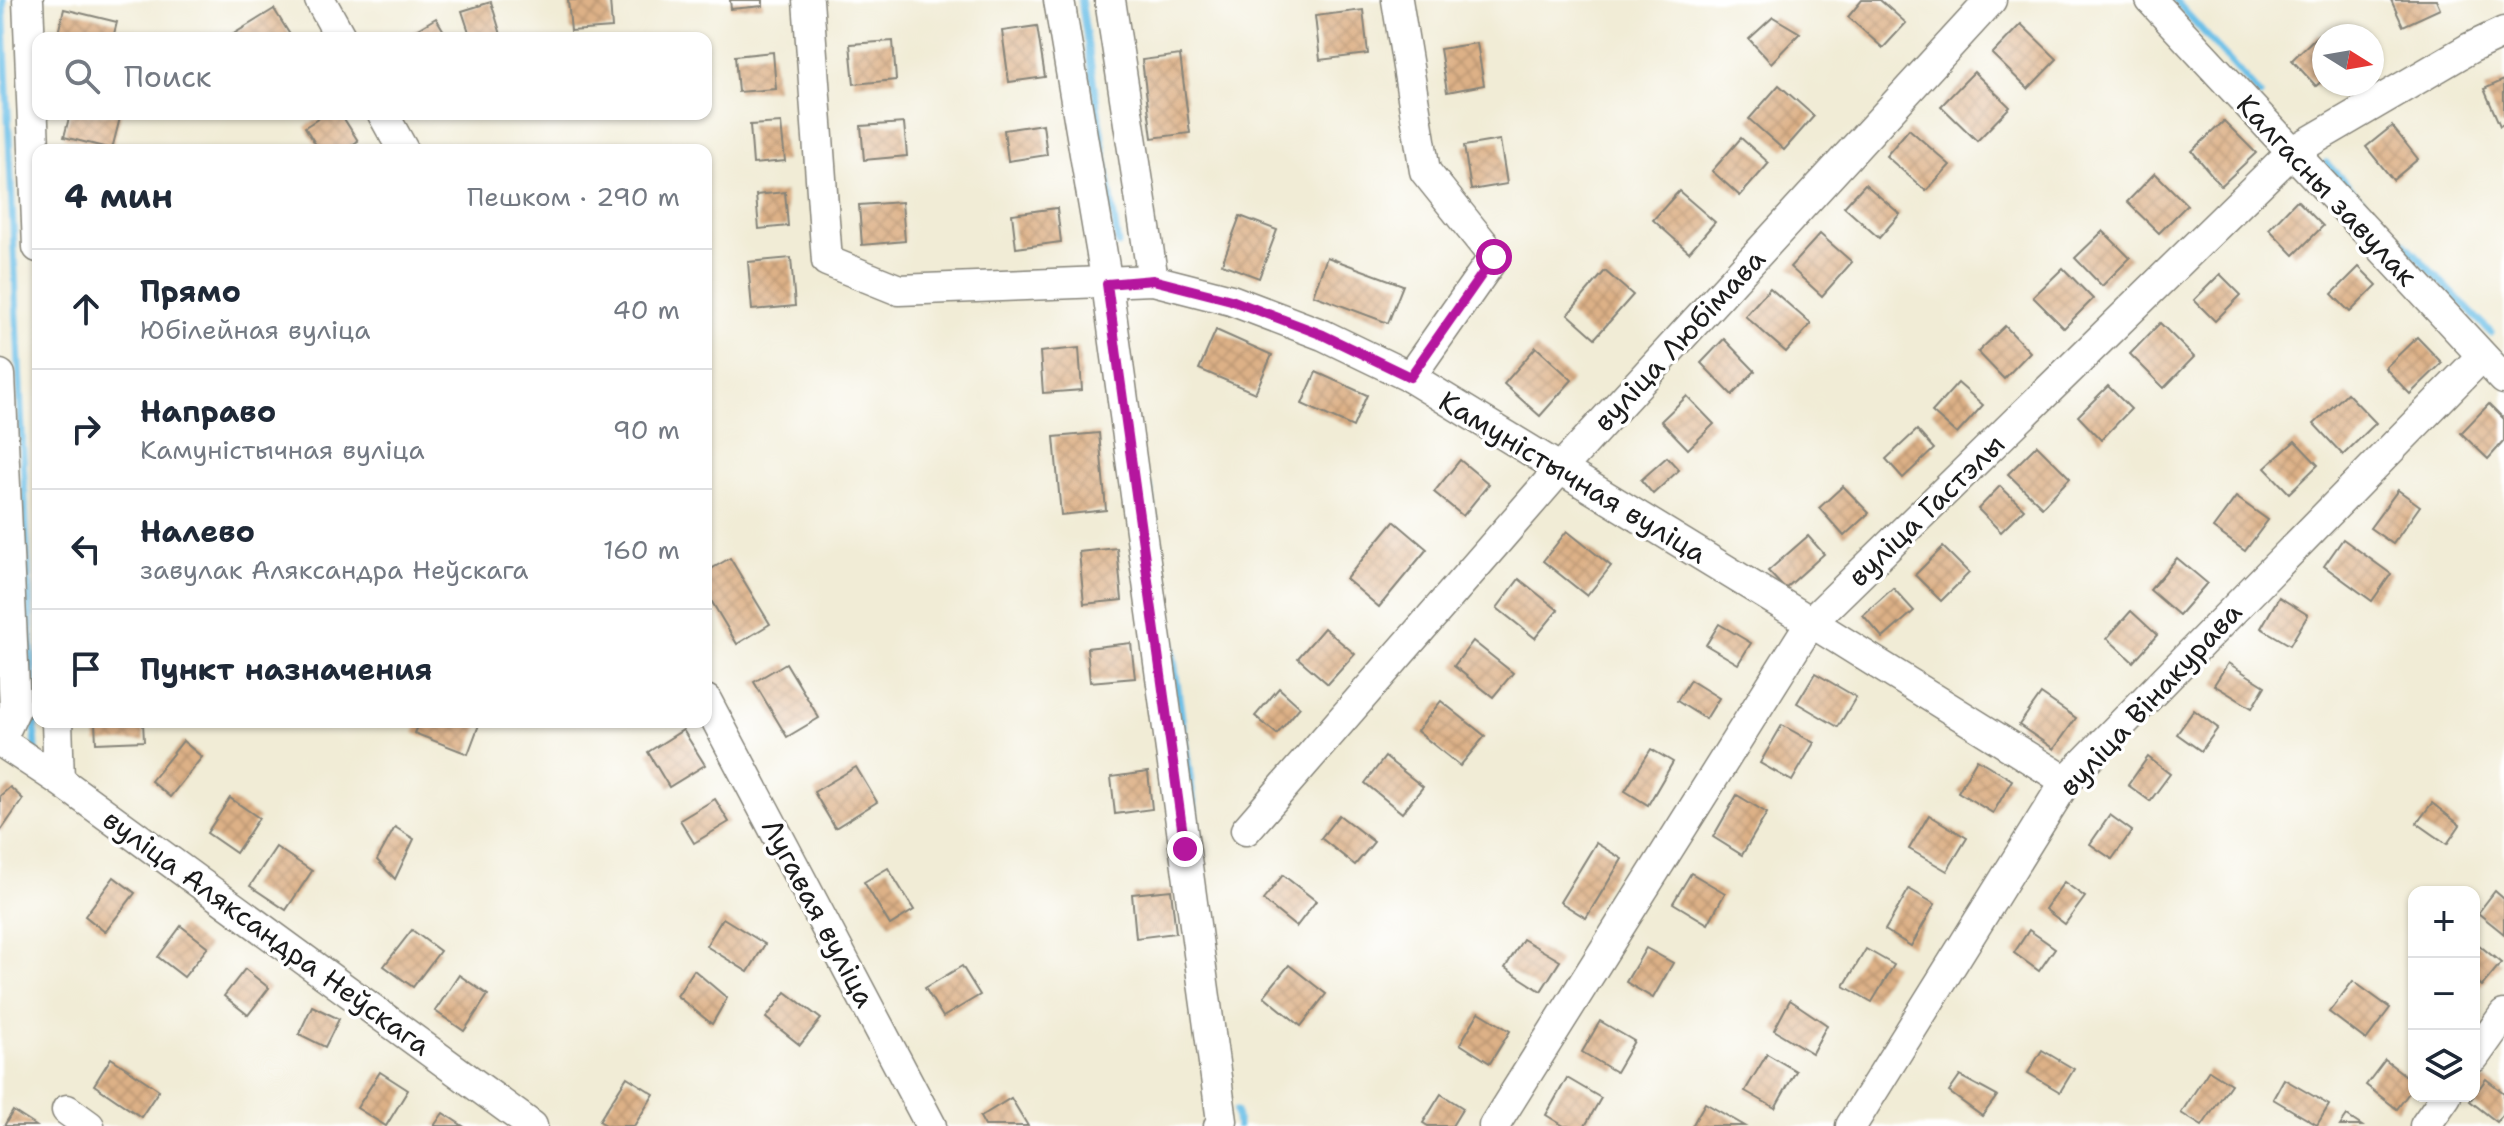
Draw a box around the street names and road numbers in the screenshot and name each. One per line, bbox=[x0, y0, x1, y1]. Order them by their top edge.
street label: Калгасны завулак bbox=[2228, 86, 2426, 294]
street label: вуліца Любімава bbox=[1584, 241, 1774, 439]
street label: Камуністычная вуліца bbox=[1432, 382, 1714, 572]
street label: вуліца Гастэлы bbox=[1839, 425, 2013, 595]
street label: вуліца Вінакурава bbox=[2050, 594, 2250, 804]
street label: вуліца Аляксандра Неўскага bbox=[95, 800, 439, 1064]
street label: Лугавая вуліца bbox=[753, 812, 885, 1014]

